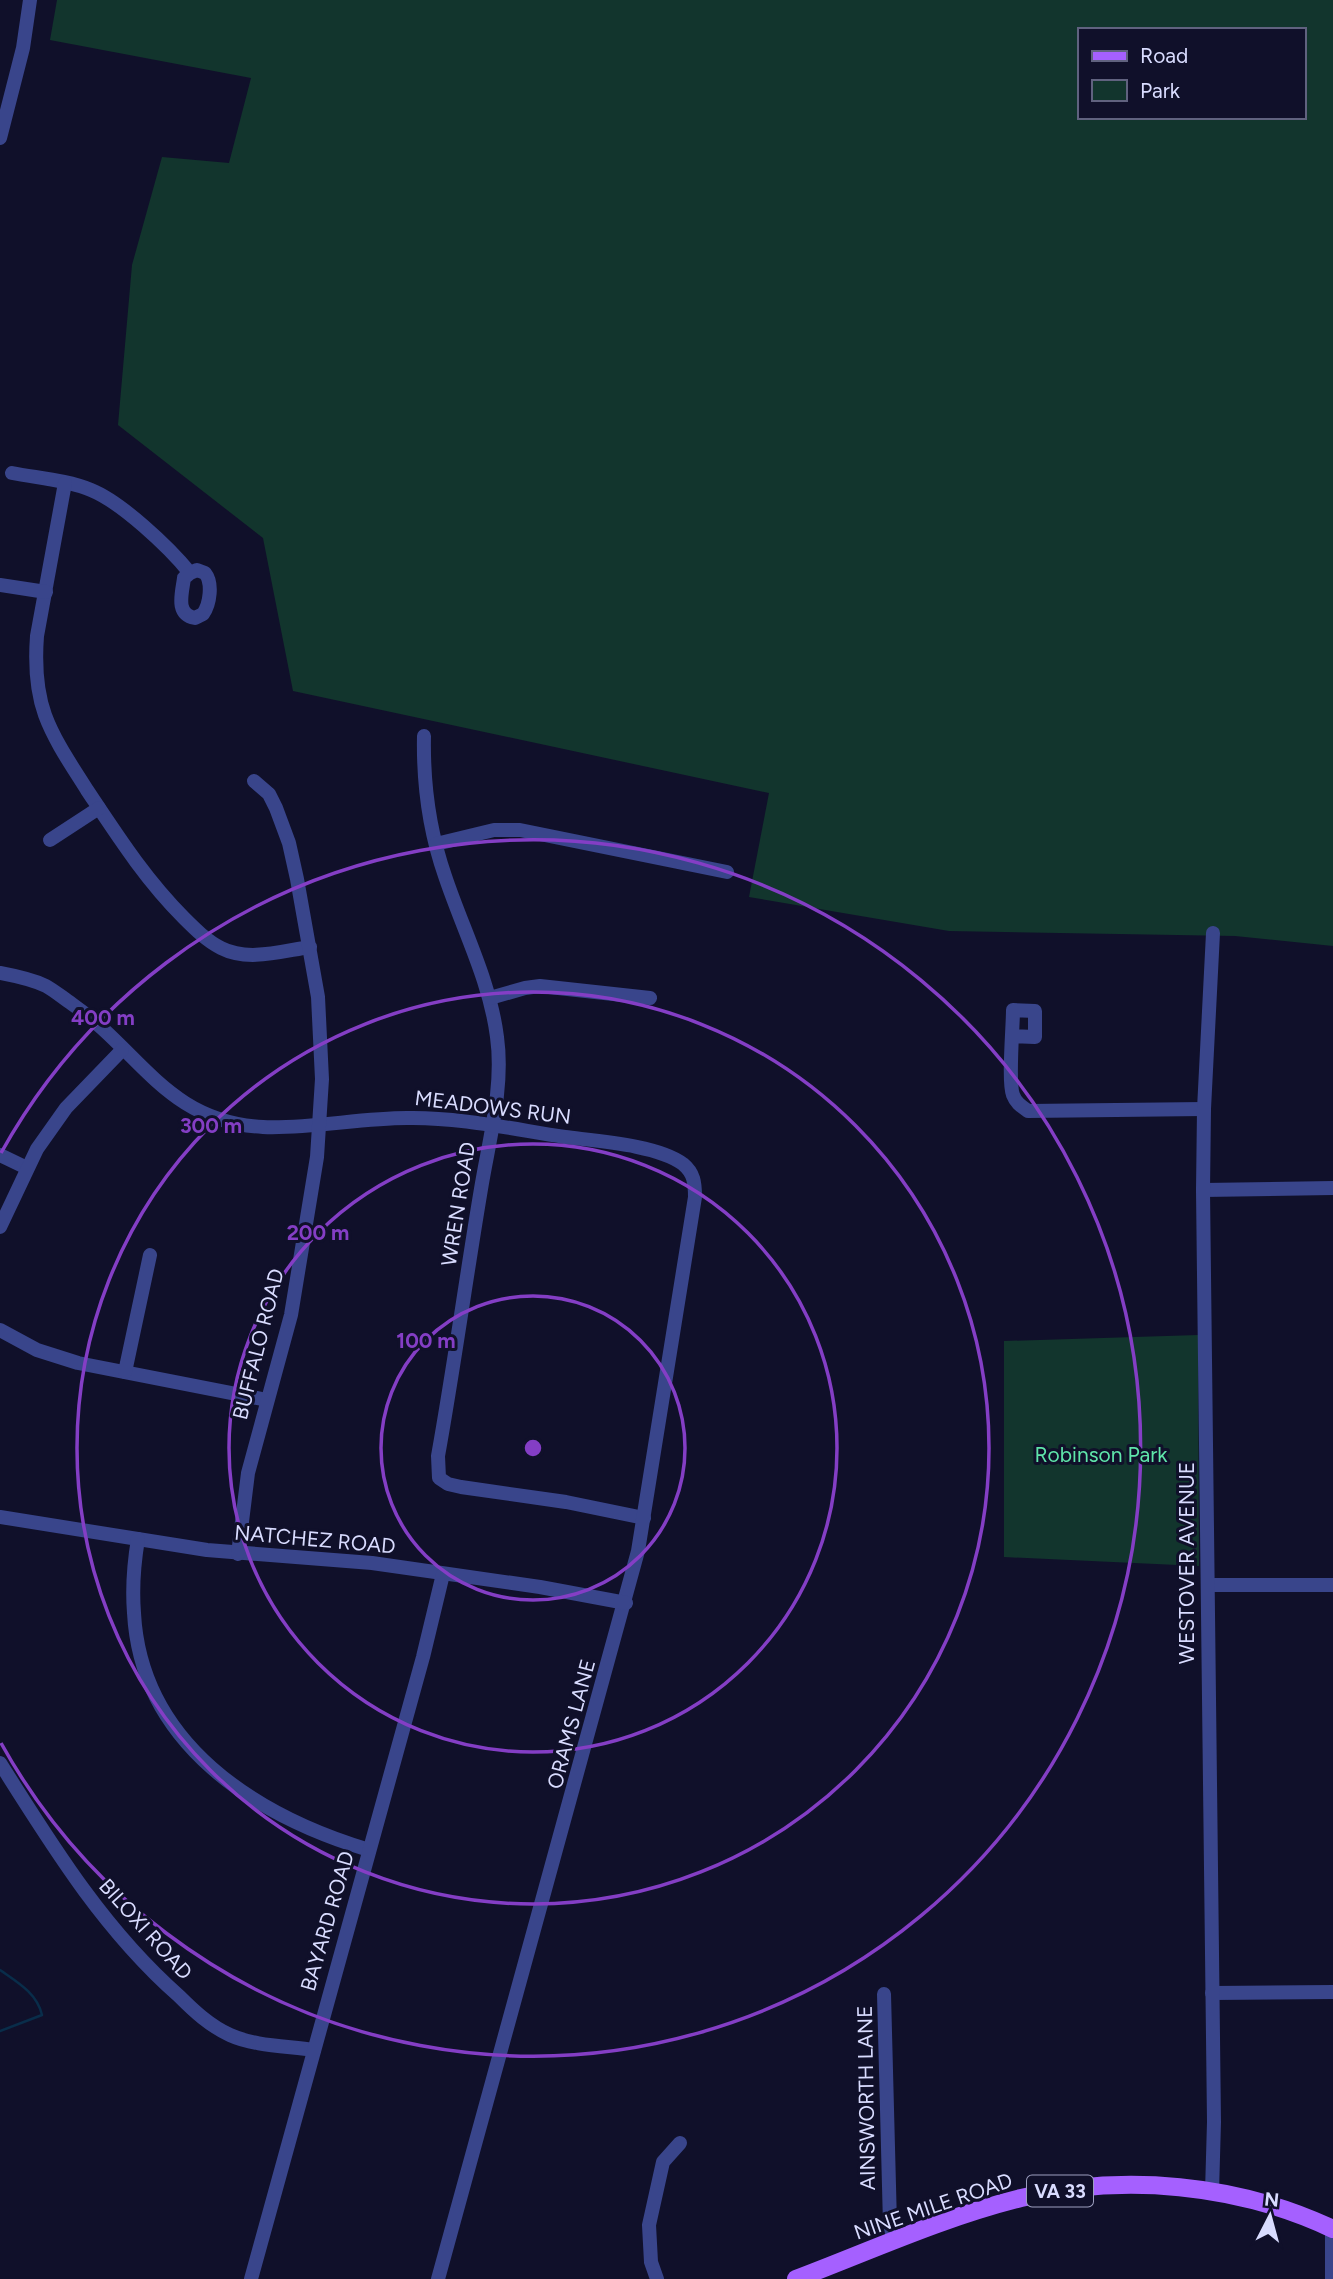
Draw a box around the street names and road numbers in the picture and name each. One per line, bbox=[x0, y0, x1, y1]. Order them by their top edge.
street label: MEADOWS RUN bbox=[413, 1085, 573, 1129]
street label: WREN ROAD bbox=[436, 1140, 480, 1268]
street label: BUFFALO ROAD bbox=[227, 1266, 289, 1422]
street label: WESTOVER AVENUE bbox=[1174, 1462, 1199, 1664]
street label: NATCHEZ ROAD bbox=[233, 1519, 397, 1559]
street label: ORAMS LANE bbox=[542, 1656, 600, 1792]
street label: BAYARD ROAD bbox=[295, 1848, 359, 1994]
street label: BILOXI ROAD bbox=[94, 1873, 198, 1985]
street label: AINSWORTH LANE bbox=[852, 2005, 880, 2191]
street label: NINE MILE ROAD bbox=[850, 2167, 1016, 2245]
road number: VA 33 bbox=[1027, 2176, 1093, 2206]

